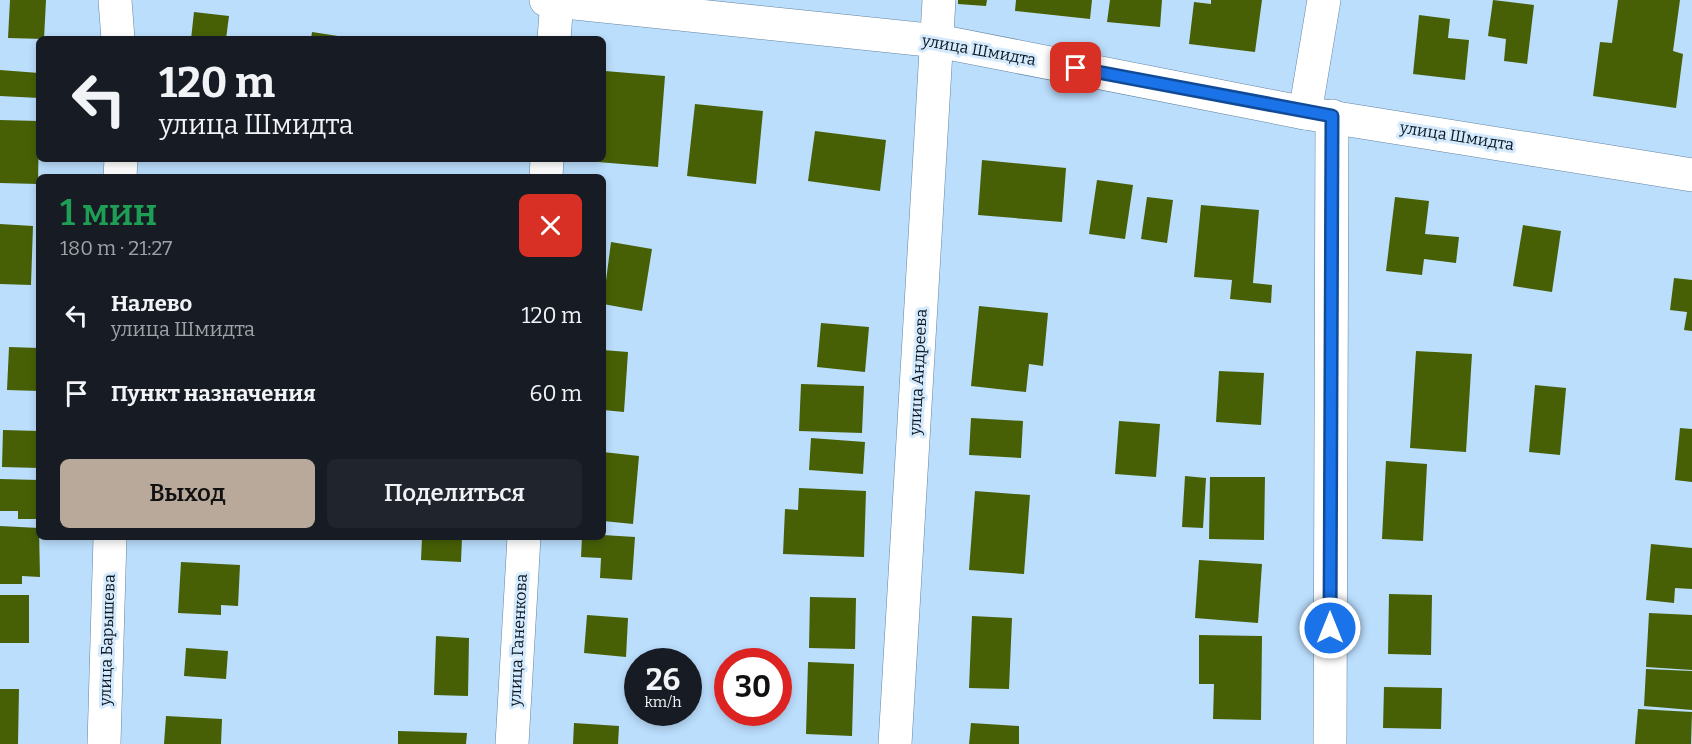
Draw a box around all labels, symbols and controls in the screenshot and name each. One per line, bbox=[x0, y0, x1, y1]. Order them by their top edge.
street label: улица Шмидта bbox=[920, 30, 1038, 69]
pin bbox=[1050, 42, 1101, 93]
icon: arrive bbox=[1059, 51, 1092, 84]
text: 120 m bbox=[159, 58, 275, 108]
icon: left bbox=[60, 60, 138, 138]
text: улица Шмидта bbox=[159, 109, 353, 141]
street label: улица Шмидта bbox=[1398, 117, 1516, 154]
text: 1 мин bbox=[60, 191, 157, 235]
button: close bbox=[519, 194, 582, 257]
text: 180 m · 21:27 bbox=[60, 236, 172, 260]
text: Налево bbox=[111, 290, 192, 317]
icon: left bbox=[60, 299, 93, 332]
text: 120 m bbox=[522, 302, 582, 329]
street label: улица Андреева bbox=[905, 308, 931, 437]
text: улица Шмидта bbox=[111, 317, 255, 341]
icon: arrive bbox=[60, 377, 93, 410]
text: Пункт назначения bbox=[111, 380, 316, 407]
text: 60 m bbox=[530, 380, 582, 407]
button: Выход bbox=[60, 459, 315, 528]
button: Поделиться bbox=[327, 459, 582, 528]
street label: улица Ганенкова bbox=[505, 573, 531, 708]
street label: улица Барышева bbox=[95, 574, 119, 707]
position arrow bbox=[1298, 596, 1362, 660]
speed limit sign: 30 bbox=[714, 648, 792, 726]
text: 26 bbox=[646, 662, 680, 698]
text: km/h bbox=[644, 693, 682, 711]

